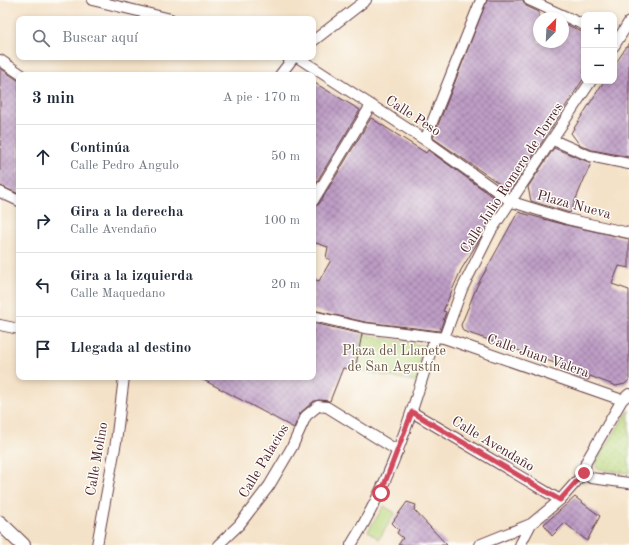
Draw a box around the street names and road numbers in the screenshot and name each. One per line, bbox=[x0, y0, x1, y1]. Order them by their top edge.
street label: Calle Peso bbox=[383, 93, 443, 139]
street label: Calle Julio Romero de Torres bbox=[458, 100, 566, 256]
street label: Plaza Nueva bbox=[536, 188, 612, 222]
street label: Calle Juan Valera bbox=[485, 332, 591, 380]
street label: Calle Avendaño bbox=[449, 414, 537, 474]
street label: Calle Molino bbox=[84, 421, 110, 497]
street label: Calle Palacios bbox=[236, 422, 292, 500]

